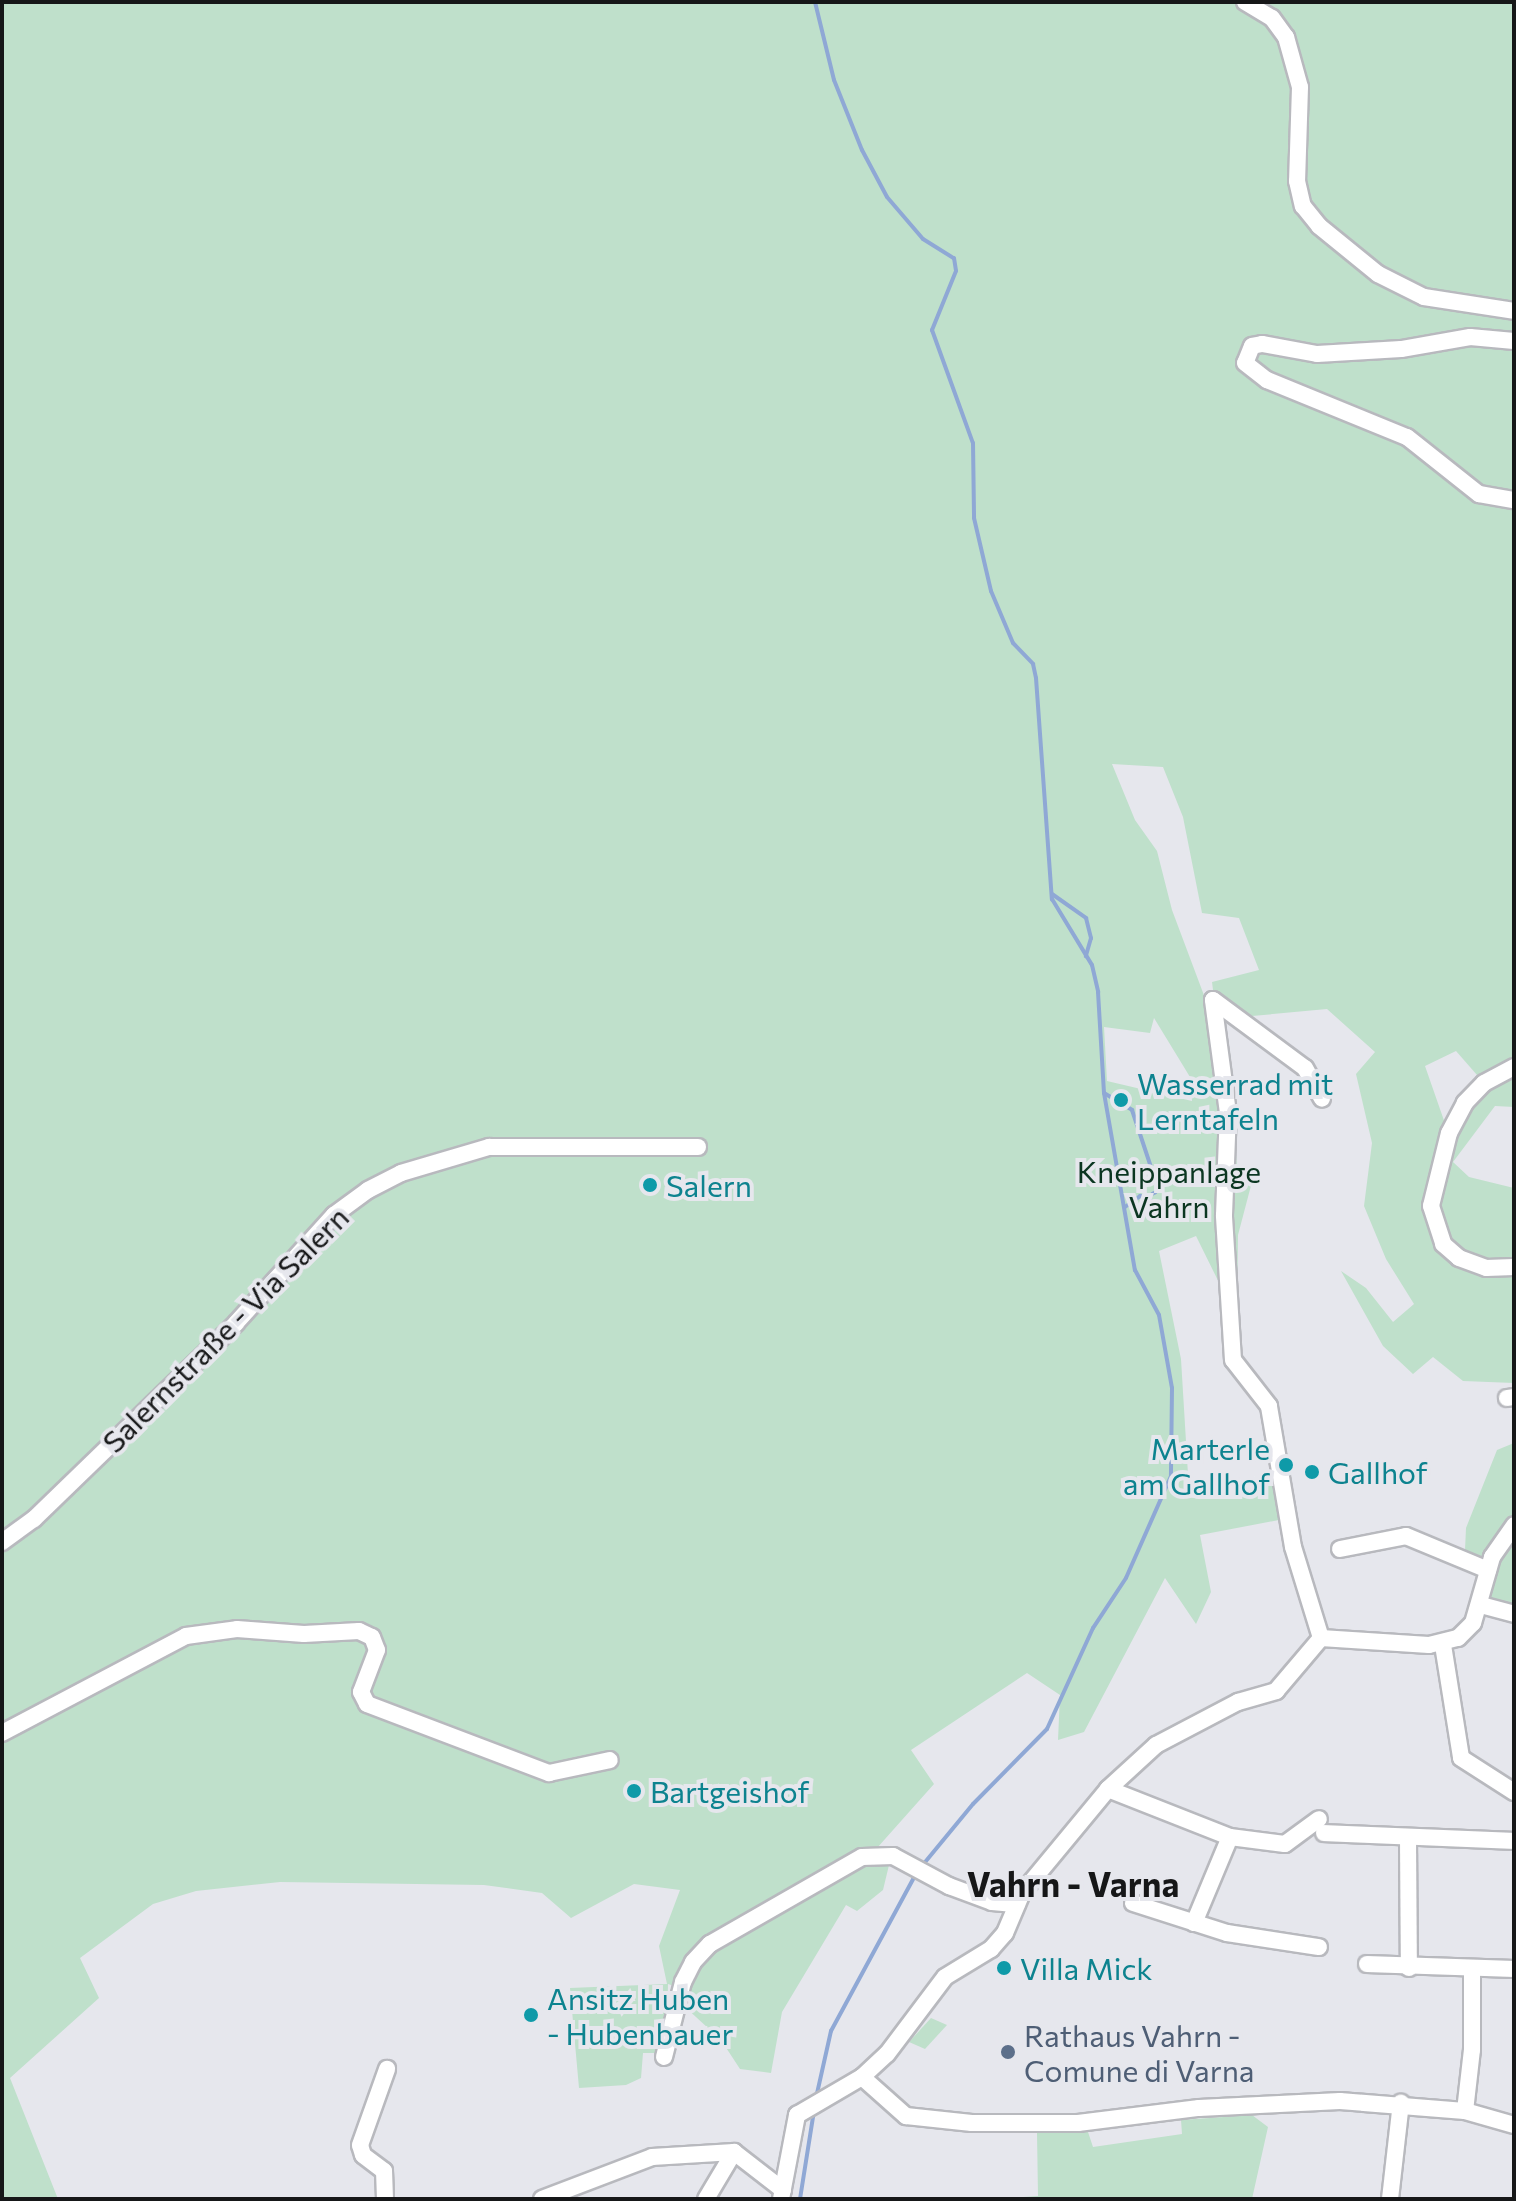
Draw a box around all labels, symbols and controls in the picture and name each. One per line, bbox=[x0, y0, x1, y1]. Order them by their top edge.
place label: Wasserrad mit Lerntafeln bbox=[1137, 1065, 1333, 1136]
marker: Wasserrad mit Lerntafeln bbox=[1112, 1091, 1130, 1109]
park label: Kneippanlage Vahrn bbox=[1077, 1153, 1261, 1224]
place label: Salern bbox=[666, 1167, 752, 1203]
marker: Salern bbox=[641, 1176, 659, 1194]
street label: Salernstraße - Via Salern bbox=[95, 1199, 355, 1459]
place label: Marterle am Gallhof bbox=[1123, 1430, 1270, 1500]
place label: Gallhof bbox=[1328, 1454, 1428, 1490]
marker: Marterle am Gallhof bbox=[1277, 1456, 1295, 1474]
marker: Gallhof bbox=[1303, 1463, 1321, 1481]
place label: Bartgeishof bbox=[650, 1773, 809, 1809]
marker: Bartgeishof bbox=[625, 1782, 643, 1800]
district label: Vahrn - Varna bbox=[967, 1864, 1179, 1904]
place label: Villa Mick bbox=[1020, 1950, 1153, 1986]
marker: Villa Mick bbox=[995, 1959, 1013, 1977]
place label: Ansitz Huben - Hubenbauer bbox=[547, 1980, 733, 2050]
marker: Ansitz Huben - Hubenbauer bbox=[522, 2006, 540, 2024]
place label: Rathaus Vahrn - Comune di Varna bbox=[1024, 2017, 1255, 2088]
marker: Rathaus Vahrn - Comune di Varna bbox=[999, 2043, 1017, 2061]

